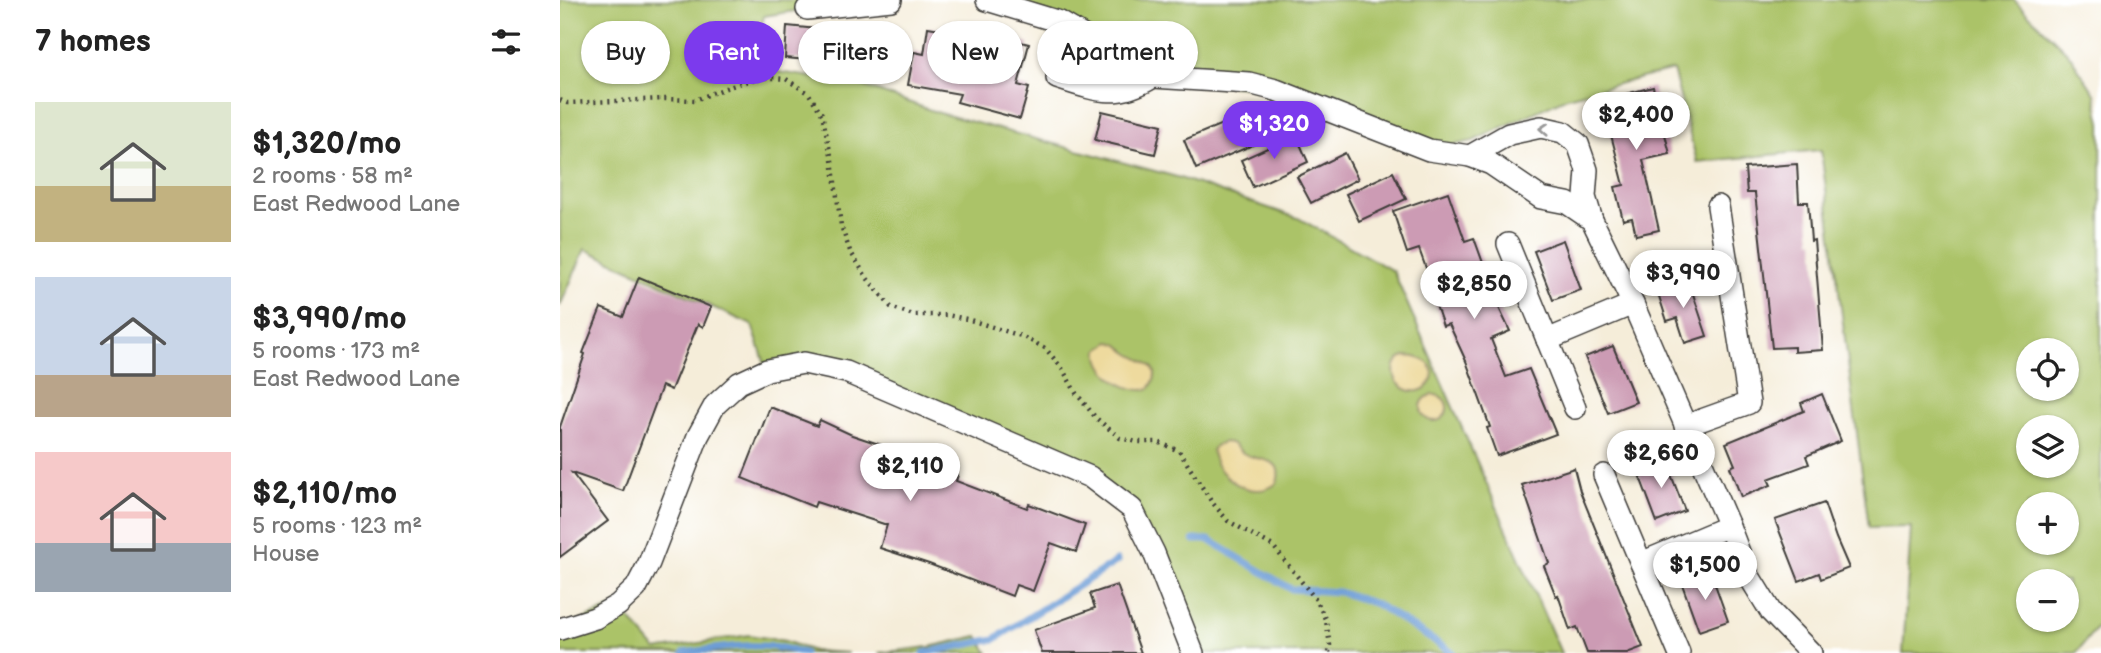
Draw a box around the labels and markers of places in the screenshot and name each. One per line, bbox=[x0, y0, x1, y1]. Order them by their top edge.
pin: $2,400 bbox=[1579, 92, 1693, 152]
pin: $1,320 bbox=[1217, 102, 1331, 161]
pin: $3,990 bbox=[1626, 250, 1740, 310]
pin: $2,850 bbox=[1417, 262, 1531, 321]
pin: $2,660 bbox=[1604, 430, 1718, 490]
pin: $2,110 bbox=[853, 444, 967, 503]
pin: $1,500 bbox=[1648, 542, 1762, 602]

